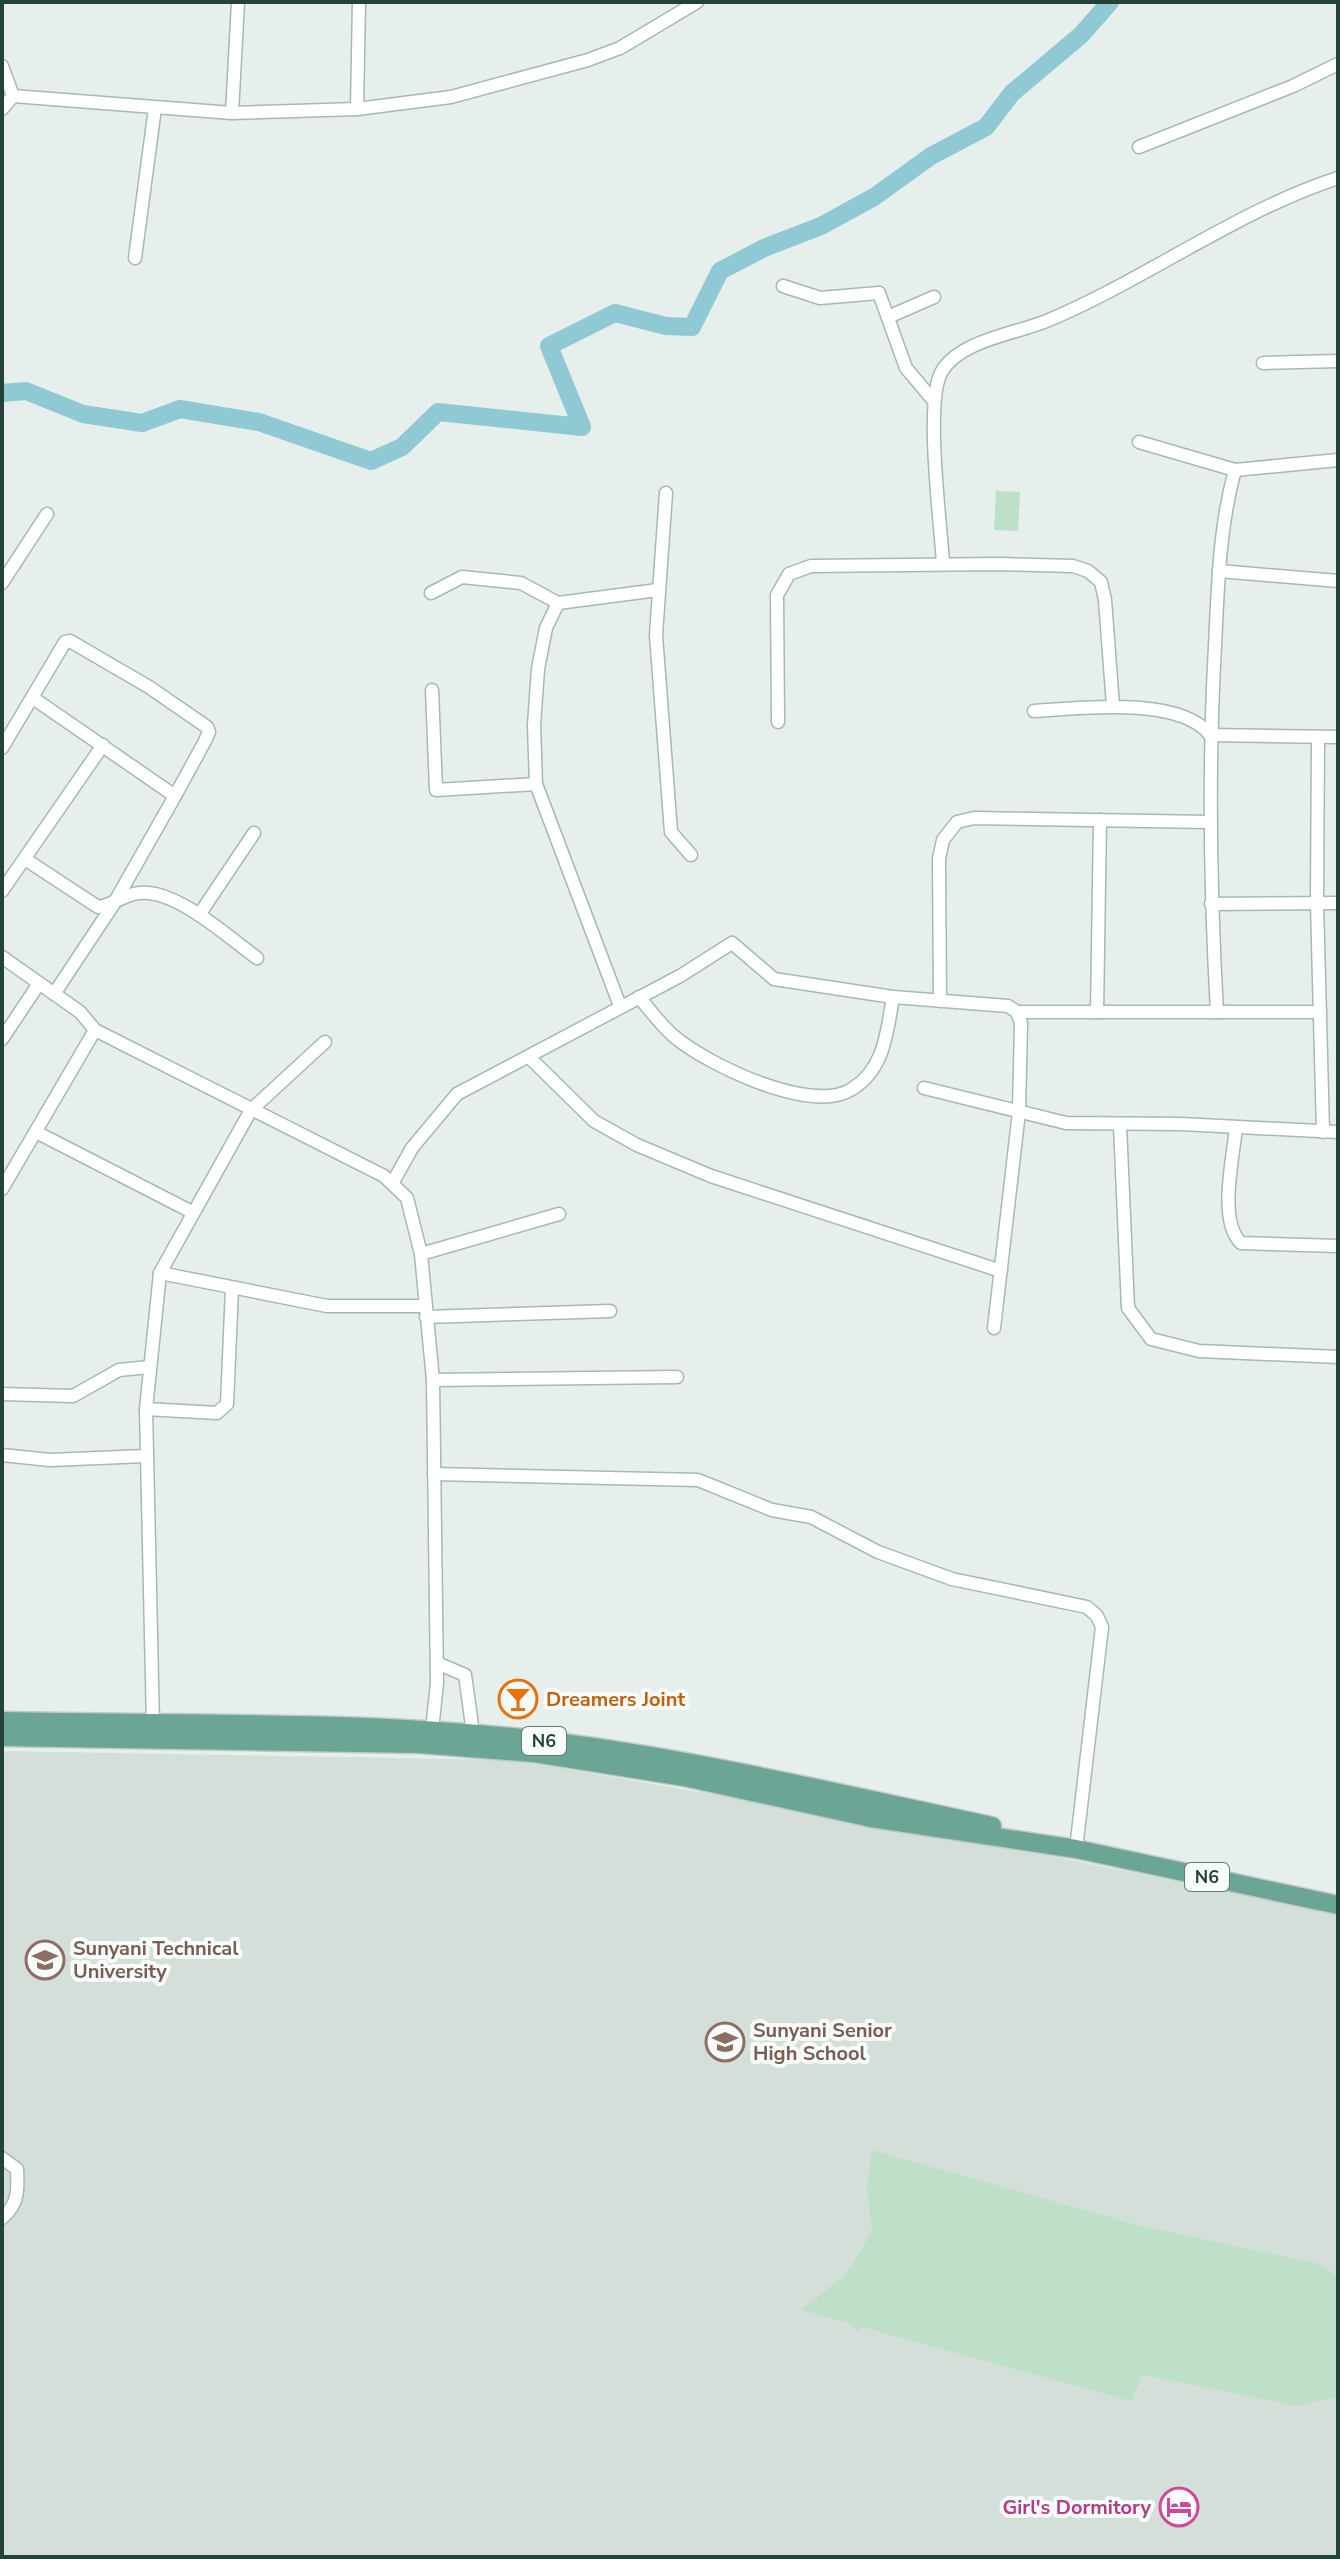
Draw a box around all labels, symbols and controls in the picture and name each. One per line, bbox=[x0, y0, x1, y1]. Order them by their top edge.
bar icon: Dreamers Joint bbox=[497, 1678, 539, 1720]
place label: Dreamers Joint bbox=[546, 1686, 685, 1713]
road number: N6 bbox=[522, 1727, 566, 1755]
road number: N6 bbox=[1185, 1863, 1229, 1891]
place label: Sunyani Technical University bbox=[73, 1935, 239, 1985]
school or university icon: Sunyani Technical University bbox=[24, 1939, 66, 1981]
place label: Sunyani Senior High School bbox=[753, 2017, 892, 2067]
school or university icon: Sunyani Senior High School bbox=[704, 2021, 746, 2063]
hotel icon: Girl's Dormitory bbox=[1158, 2486, 1200, 2528]
place label: Girl's Dormitory bbox=[1003, 2494, 1151, 2521]

